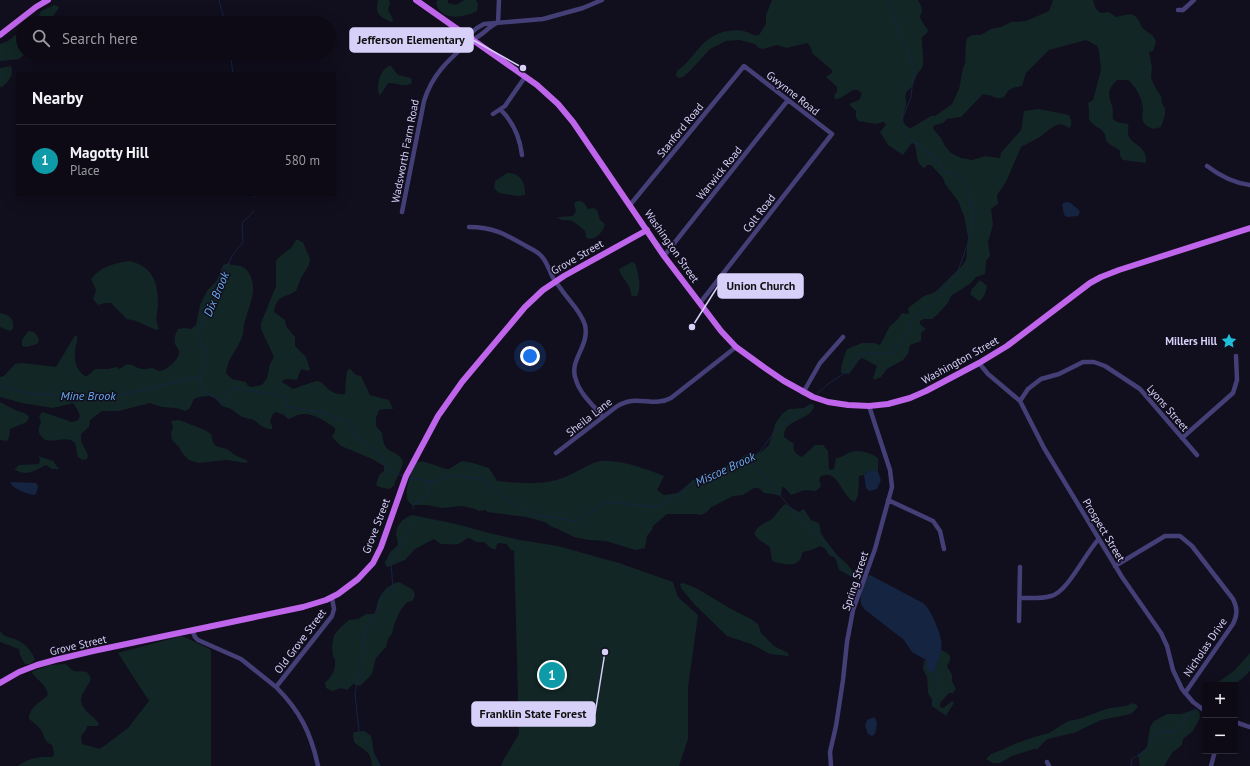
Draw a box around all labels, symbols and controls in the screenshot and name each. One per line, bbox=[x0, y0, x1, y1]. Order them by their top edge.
search box bbox=[16, 16, 336, 60]
icon: search bbox=[30, 27, 52, 49]
callout: Jefferson Elementary bbox=[350, 28, 473, 52]
text: Search here bbox=[62, 29, 138, 48]
text: Jefferson Elementary bbox=[356, 32, 465, 47]
street label: Gwynne Road bbox=[764, 68, 823, 118]
text: Nearby bbox=[32, 87, 83, 109]
street label: Wadsworth Farm Road bbox=[388, 98, 422, 204]
street label: Stanford Road bbox=[654, 100, 706, 160]
text: Magotty Hill bbox=[70, 143, 149, 162]
street label: Warwick Road bbox=[693, 143, 745, 203]
text: 1 bbox=[41, 152, 49, 169]
text: 580 m bbox=[285, 152, 320, 169]
text: Place bbox=[70, 162, 100, 179]
street label: Colt Road bbox=[740, 191, 778, 235]
street label: Washington Street bbox=[642, 207, 703, 286]
street label: Grove Street bbox=[548, 236, 606, 278]
water label: Dix Brook bbox=[200, 269, 232, 319]
callout: Union Church bbox=[718, 274, 803, 298]
text: Union Church bbox=[727, 278, 795, 293]
place icon: Millers Hill bbox=[1220, 332, 1238, 350]
street label: Washington Street bbox=[919, 333, 1001, 387]
place label: Millers Hill bbox=[1165, 334, 1218, 348]
your location bbox=[520, 346, 540, 366]
street label: Lyons Street bbox=[1144, 382, 1192, 434]
water label: Mine Brook bbox=[60, 388, 116, 403]
street label: Sheila Lane bbox=[563, 394, 615, 439]
water label: Miscoe Brook bbox=[693, 448, 758, 489]
street label: Grove Street bbox=[359, 496, 393, 556]
street label: Prospect Street bbox=[1080, 496, 1128, 564]
street label: Spring Street bbox=[839, 549, 871, 612]
street label: Old Grove Street bbox=[271, 606, 329, 676]
street label: Nicholas Drive bbox=[1180, 615, 1230, 679]
street label: Grove Street bbox=[48, 632, 108, 658]
pin: 1 bbox=[539, 660, 565, 690]
map controls bbox=[1202, 682, 1238, 754]
button: + bbox=[1202, 682, 1238, 718]
callout: Franklin State Forest bbox=[472, 702, 595, 726]
text: Franklin State Forest bbox=[480, 706, 587, 721]
button: − bbox=[1202, 718, 1238, 754]

